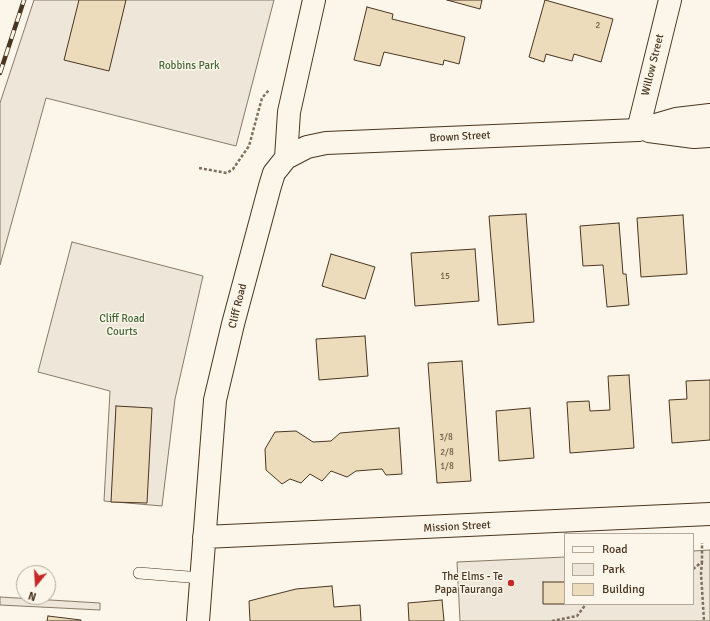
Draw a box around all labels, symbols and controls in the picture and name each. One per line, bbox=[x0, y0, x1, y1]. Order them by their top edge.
house number: 2 bbox=[596, 21, 600, 31]
street label: Willow Street bbox=[639, 33, 667, 97]
park label: Robbins Park bbox=[158, 59, 220, 73]
street label: Brown Street bbox=[429, 129, 491, 145]
house number: 15 bbox=[440, 272, 450, 282]
street label: Cliff Road bbox=[226, 282, 250, 330]
park label: Cliff Road Courts bbox=[99, 312, 145, 338]
house number: 3/8 bbox=[439, 433, 453, 443]
house number: 2/8 bbox=[440, 448, 454, 458]
house number: 1/8 bbox=[440, 462, 454, 472]
street label: Mission Street bbox=[423, 519, 491, 535]
legend bbox=[564, 533, 694, 605]
text: Road bbox=[602, 542, 628, 557]
text: Park bbox=[602, 562, 625, 577]
north arrow bbox=[16, 565, 56, 605]
place label: The Elms - Te Papa Tauranga bbox=[434, 570, 503, 596]
marker: The Elms - Te Papa Tauranga bbox=[506, 578, 516, 588]
text: Building bbox=[602, 582, 645, 597]
text: N bbox=[27, 589, 38, 603]

